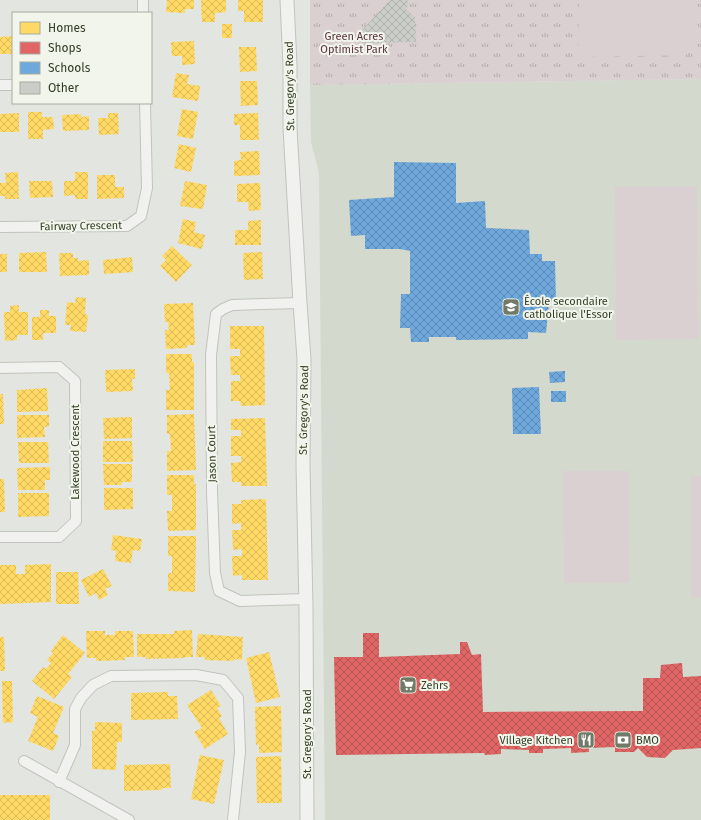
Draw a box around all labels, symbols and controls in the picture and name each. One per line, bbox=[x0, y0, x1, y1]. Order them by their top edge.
legend bbox=[12, 12, 152, 104]
text: Homes bbox=[48, 21, 86, 35]
park label: Green Acres Optimist Park bbox=[320, 30, 388, 56]
text: Shops bbox=[48, 41, 82, 55]
street label: St. Gregory's Road bbox=[283, 41, 297, 131]
text: Schools bbox=[48, 61, 91, 75]
text: Other bbox=[48, 81, 79, 95]
street label: Fairway Crescent bbox=[40, 219, 122, 233]
place label: École secondaire catholique l'Essor bbox=[524, 294, 613, 321]
school or university icon: École secondaire catholique l'Essor bbox=[501, 297, 521, 317]
street label: St. Gregory's Road bbox=[297, 365, 311, 455]
street label: Lakewood Crescent bbox=[69, 404, 82, 500]
street label: Jason Court bbox=[205, 425, 219, 483]
supermarket icon: Zehrs bbox=[398, 675, 418, 695]
place label: Zehrs bbox=[421, 679, 448, 692]
street label: St. Gregory's Road bbox=[301, 689, 314, 779]
restaurant icon: Village Kitchen bbox=[576, 730, 596, 750]
bank icon: BMO bbox=[613, 730, 633, 750]
place label: Village Kitchen bbox=[500, 734, 573, 747]
place label: BMO bbox=[636, 734, 659, 747]

